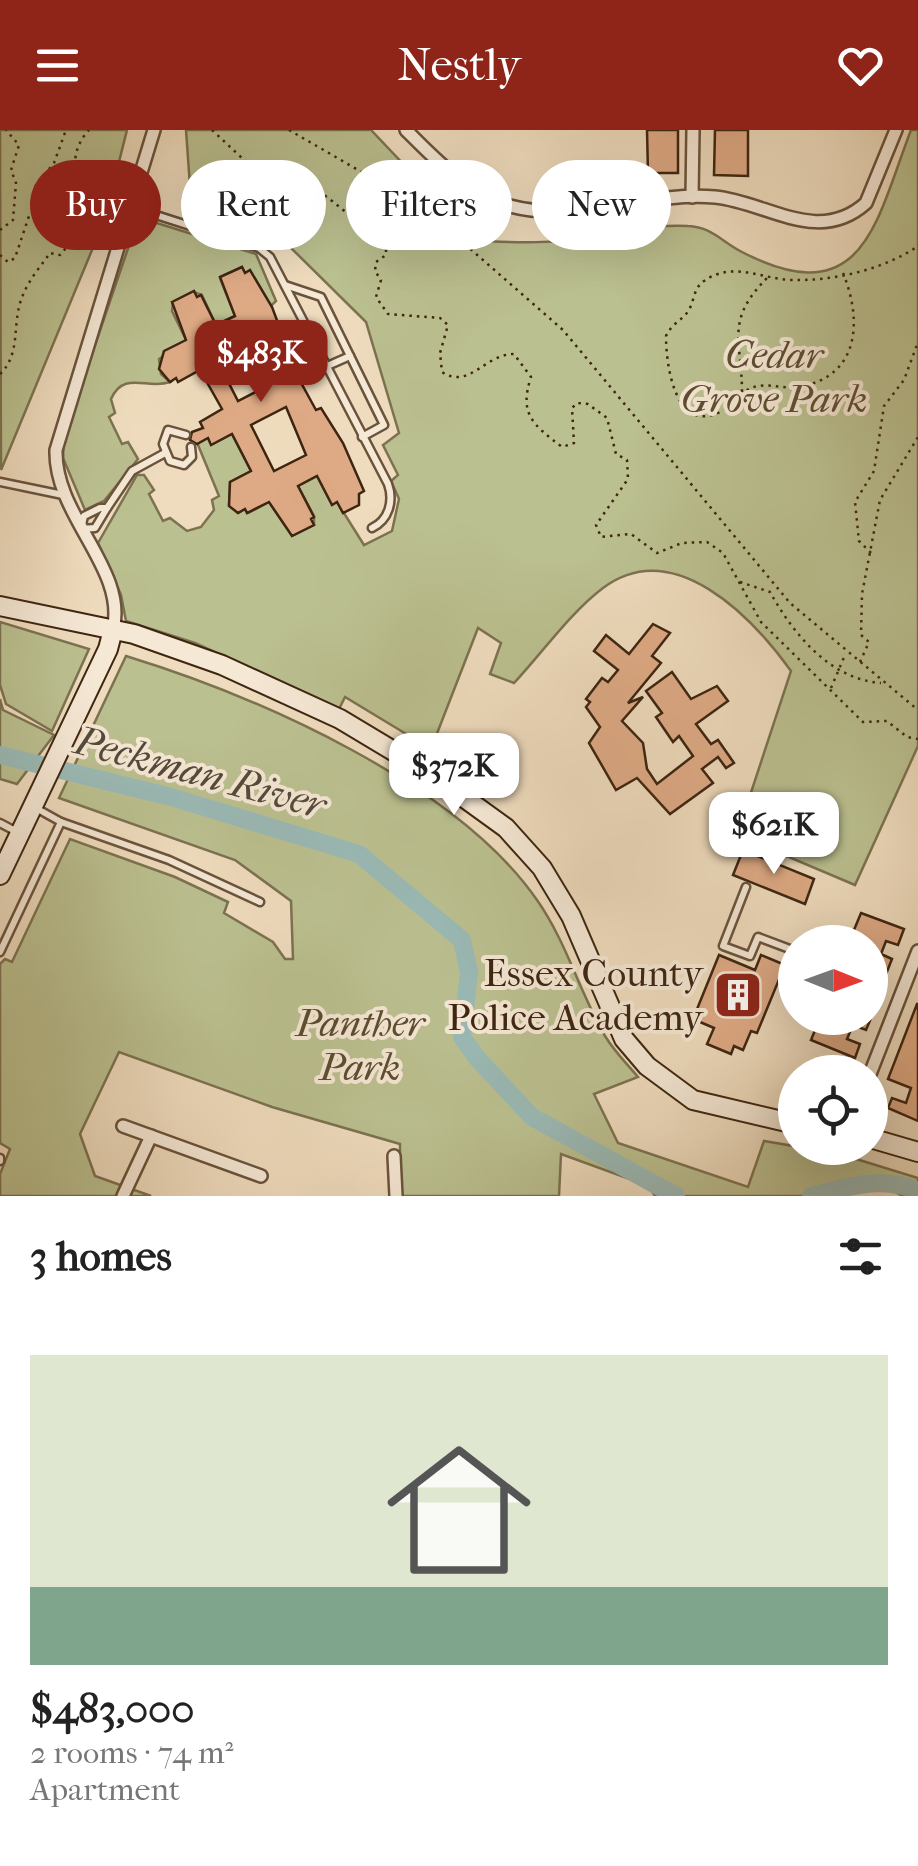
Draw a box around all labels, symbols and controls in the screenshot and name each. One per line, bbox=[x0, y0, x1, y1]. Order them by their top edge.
icon: menu bbox=[30, 38, 85, 93]
icon: heart bbox=[833, 38, 888, 93]
text: Nestly bbox=[397, 39, 521, 92]
chip: Buy bbox=[30, 160, 161, 250]
chip: Rent bbox=[181, 160, 326, 250]
chip: Filters bbox=[346, 160, 512, 250]
chip: New bbox=[532, 160, 671, 250]
pin: $483K bbox=[191, 320, 331, 405]
park label: Cedar Grove Park bbox=[681, 333, 867, 422]
text: $483K bbox=[217, 334, 305, 371]
water label: Peckman River bbox=[68, 717, 333, 829]
pin: $372K bbox=[384, 733, 524, 818]
text: $372K bbox=[411, 747, 497, 784]
pin: $621K bbox=[704, 792, 844, 877]
text: $621K bbox=[731, 806, 817, 843]
north arrow bbox=[778, 925, 888, 1035]
map controls bbox=[778, 925, 888, 1165]
place label: Essex County Police Academy bbox=[448, 951, 705, 1040]
building icon: Essex County Police Academy bbox=[712, 969, 764, 1021]
park label: Panther Park bbox=[294, 1001, 427, 1090]
button: locate bbox=[778, 1055, 888, 1165]
icon: filters bbox=[833, 1229, 888, 1284]
text: 3 homes bbox=[30, 1232, 172, 1281]
icon: home bbox=[369, 1420, 549, 1600]
text: $483,000 bbox=[30, 1685, 194, 1734]
text: 2 rooms · 74 m² bbox=[30, 1734, 234, 1771]
text: Apartment bbox=[30, 1771, 180, 1808]

